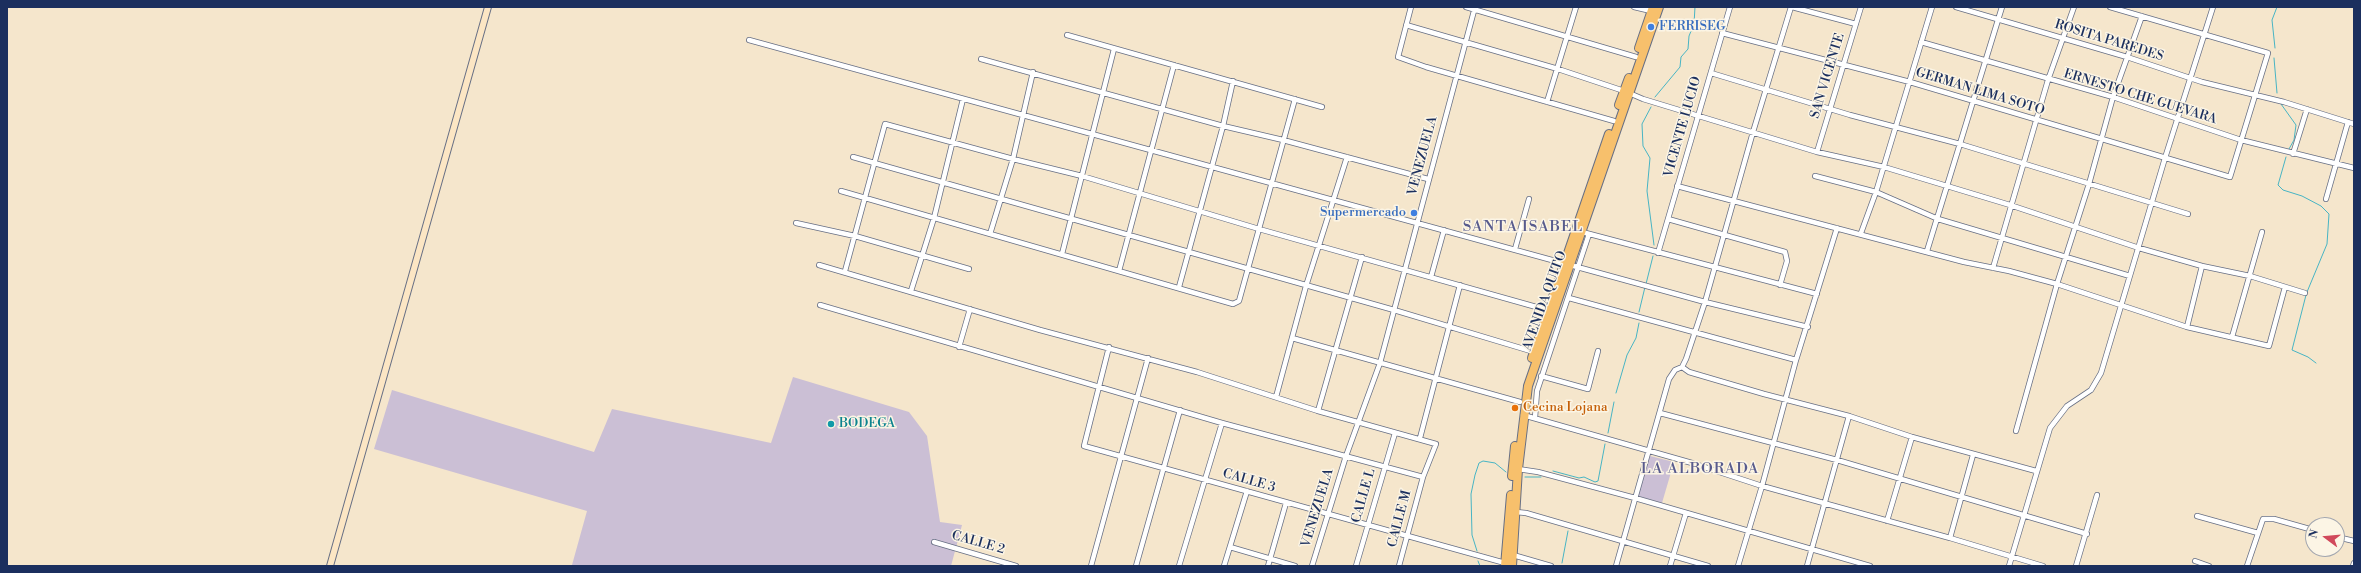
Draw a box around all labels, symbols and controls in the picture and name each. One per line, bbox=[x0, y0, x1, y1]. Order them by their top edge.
street label: ROSITA PAREDES bbox=[2053, 17, 2165, 65]
place label: FERRISEG bbox=[1659, 19, 1725, 35]
marker: FERRISEG bbox=[1646, 22, 1656, 32]
street label: SAN VICENTE bbox=[1808, 31, 1848, 121]
street label: GERMAN LIMA SOTO bbox=[1914, 65, 2046, 119]
street label: ERNESTO CHE GUEVARA bbox=[2062, 66, 2218, 128]
street label: VICENTE LUCIO bbox=[1661, 75, 1705, 179]
street label: VENEZUELA bbox=[1405, 115, 1441, 197]
place label: Supermercado bbox=[1320, 205, 1406, 221]
marker: Supermercado bbox=[1409, 208, 1419, 218]
district label: SANTA ISABEL bbox=[1463, 218, 1583, 236]
street label: AVENIDA QUITO bbox=[1520, 249, 1570, 353]
place label: Cecina Lojana bbox=[1523, 400, 1607, 416]
marker: Cecina Lojana bbox=[1510, 403, 1520, 413]
place label: BODEGA bbox=[839, 416, 895, 432]
marker: BODEGA bbox=[826, 419, 836, 429]
district label: LA ALBORADA bbox=[1641, 460, 1759, 478]
street label: CALLE 3 bbox=[1221, 466, 1277, 496]
street label: VENEZUELA bbox=[1299, 467, 1337, 549]
street label: CALLE L bbox=[1349, 467, 1379, 525]
street label: CALLE M bbox=[1385, 489, 1415, 549]
north arrow bbox=[2305, 517, 2345, 557]
street label: CALLE 2 bbox=[950, 528, 1006, 558]
text: N bbox=[2306, 528, 2322, 540]

